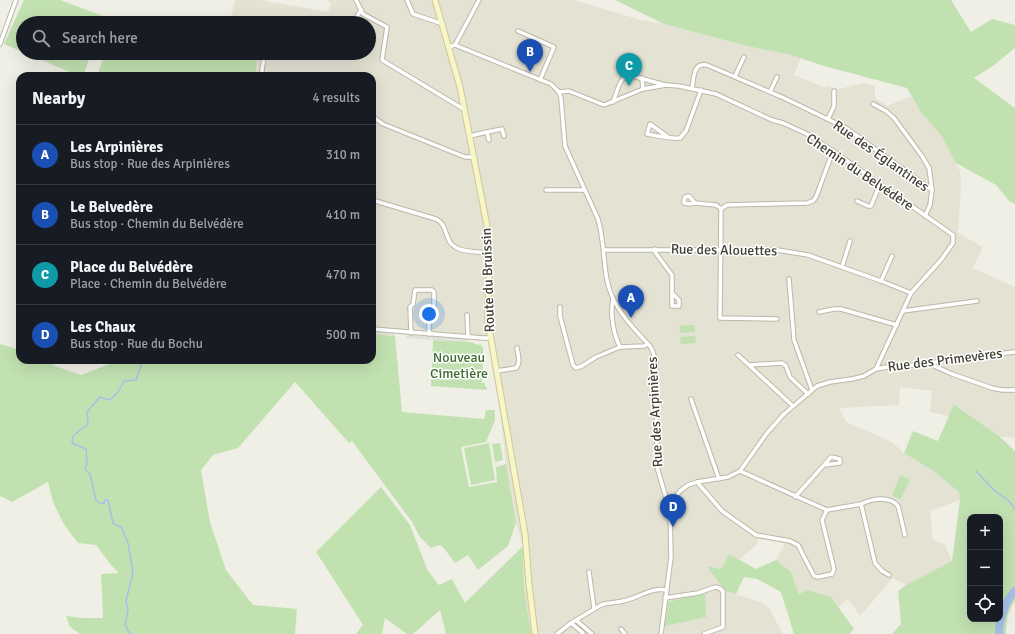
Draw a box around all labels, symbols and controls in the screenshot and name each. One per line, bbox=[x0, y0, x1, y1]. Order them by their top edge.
search box bbox=[16, 16, 376, 60]
icon: search bbox=[30, 27, 52, 49]
text: Search here bbox=[62, 29, 138, 47]
pin: B bbox=[517, 39, 543, 72]
pin: C bbox=[616, 53, 642, 86]
text: Nearby bbox=[32, 88, 85, 109]
text: 4 results bbox=[312, 90, 360, 106]
street label: Rue des Églantines bbox=[830, 117, 932, 195]
street label: Chemin du Belvédère bbox=[803, 130, 917, 214]
text: Les Arpinières bbox=[70, 138, 163, 156]
text: A bbox=[41, 147, 49, 163]
text: 310 m bbox=[326, 147, 360, 163]
text: Bus stop · Rue des Arpinières bbox=[70, 156, 230, 172]
text: Le Belvedère bbox=[70, 198, 153, 216]
text: B bbox=[41, 207, 49, 223]
text: 410 m bbox=[326, 207, 360, 223]
text: Bus stop · Chemin du Belvédère bbox=[70, 216, 244, 232]
street label: Route du Bruissin bbox=[478, 227, 498, 333]
street label: Rue des Alouettes bbox=[671, 241, 777, 259]
text: Place du Belvédère bbox=[70, 258, 193, 276]
text: C bbox=[41, 267, 49, 283]
text: 470 m bbox=[326, 267, 360, 283]
text: Place · Chemin du Belvédère bbox=[70, 276, 227, 292]
pin: A bbox=[618, 285, 644, 318]
your location bbox=[419, 304, 439, 324]
text: Les Chaux bbox=[70, 318, 136, 336]
text: D bbox=[41, 327, 49, 343]
text: 500 m bbox=[326, 327, 360, 343]
text: Bus stop · Rue du Bochu bbox=[70, 336, 203, 352]
street label: Rue des Primevères bbox=[887, 345, 1003, 375]
park label: Nouveau Cimetière bbox=[430, 349, 488, 382]
street label: Rue des Arpinières bbox=[644, 356, 666, 468]
pin: D bbox=[660, 494, 686, 527]
map controls bbox=[967, 514, 1003, 622]
button: + bbox=[967, 514, 1003, 550]
button: − bbox=[967, 550, 1003, 586]
button: locate bbox=[967, 586, 1003, 622]

